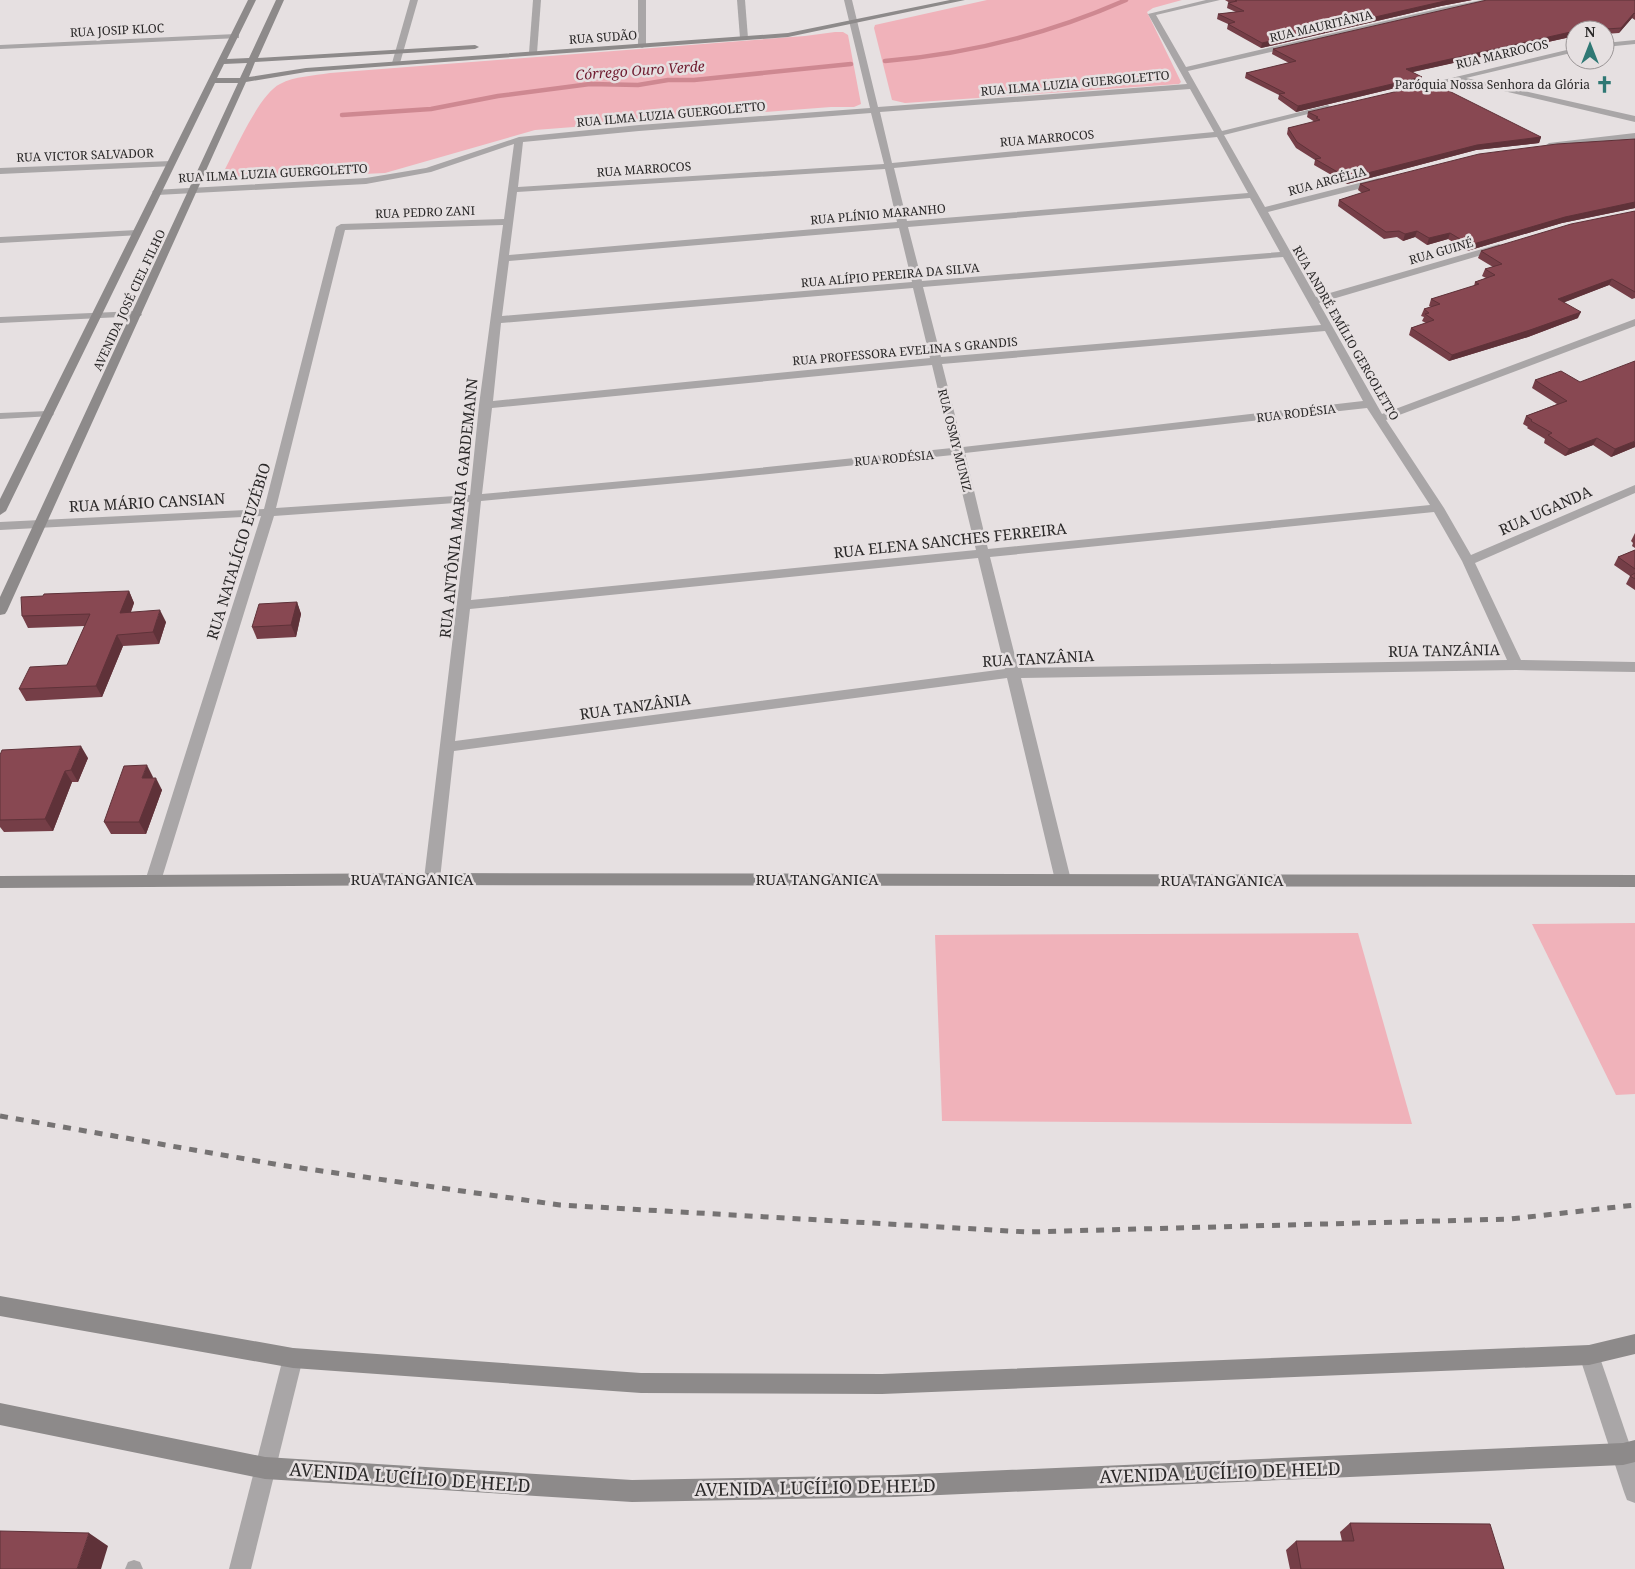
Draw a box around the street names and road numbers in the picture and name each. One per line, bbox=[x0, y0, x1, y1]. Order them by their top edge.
street label: RUA MAURITÂNIA bbox=[1268, 6, 1375, 46]
street label: RUA JOSIP KLOC bbox=[69, 19, 165, 41]
street label: RUA SUDÃO bbox=[568, 26, 638, 48]
street label: RUA MARROCOS bbox=[1454, 35, 1550, 73]
street label: RUA ILMA LUZIA GUERGOLETTO bbox=[980, 66, 1170, 100]
street label: RUA ILMA LUZIA GUERGOLETTO bbox=[576, 97, 766, 131]
street label: RUA MARROCOS bbox=[999, 125, 1095, 151]
street label: RUA VICTOR SALVADOR bbox=[16, 144, 154, 166]
street label: RUA MARROCOS bbox=[596, 157, 692, 181]
street label: RUA ILMA LUZIA GUERGOLETTO bbox=[178, 160, 368, 186]
street label: RUA ARGÉLIA bbox=[1286, 162, 1368, 200]
street label: RUA PLÍNIO MARANHO bbox=[809, 200, 947, 228]
street label: RUA PEDRO ZANI bbox=[375, 202, 475, 222]
street label: AVENIDA JOSÉ CIEL FILHO bbox=[89, 226, 169, 373]
street label: RUA GUINÉ bbox=[1407, 234, 1475, 268]
street label: RUA ANDRÉ EMÍLIO GERGOLETTO bbox=[1289, 243, 1403, 424]
street label: RUA ALÍPIO PEREIRA DA SILVA bbox=[800, 259, 980, 291]
street label: RUA PROFESSORA EVELINA S GRANDIS bbox=[792, 333, 1018, 369]
street label: RUA ANTÔNIA MARIA GARDEMANN bbox=[434, 376, 482, 639]
street label: RUA OSMY MUNIZ bbox=[934, 387, 976, 493]
street label: RUA RODÉSIA bbox=[1255, 400, 1337, 426]
street label: RUA RODÉSIA bbox=[853, 446, 935, 470]
street label: RUA NATALÍCIO EUZÉBIO bbox=[202, 460, 274, 642]
street label: RUA UGANDA bbox=[1496, 481, 1595, 539]
street label: RUA MÁRIO CANSIAN bbox=[68, 488, 226, 516]
street label: RUA ELENA SANCHES FERREIRA bbox=[833, 518, 1068, 562]
street label: RUA TANZÂNIA bbox=[1388, 639, 1501, 661]
street label: RUA TANZÂNIA bbox=[982, 645, 1095, 671]
street label: RUA TANZÂNIA bbox=[578, 688, 692, 724]
street label: RUA TANGANICA bbox=[351, 869, 474, 889]
street label: RUA TANGANICA bbox=[756, 869, 879, 889]
street label: RUA TANGANICA bbox=[1161, 870, 1284, 890]
street label: AVENIDA LUCÍLIO DE HELD bbox=[1099, 1456, 1341, 1488]
street label: AVENIDA LUCÍLIO DE HELD bbox=[289, 1457, 531, 1497]
street label: AVENIDA LUCÍLIO DE HELD bbox=[694, 1473, 936, 1501]

